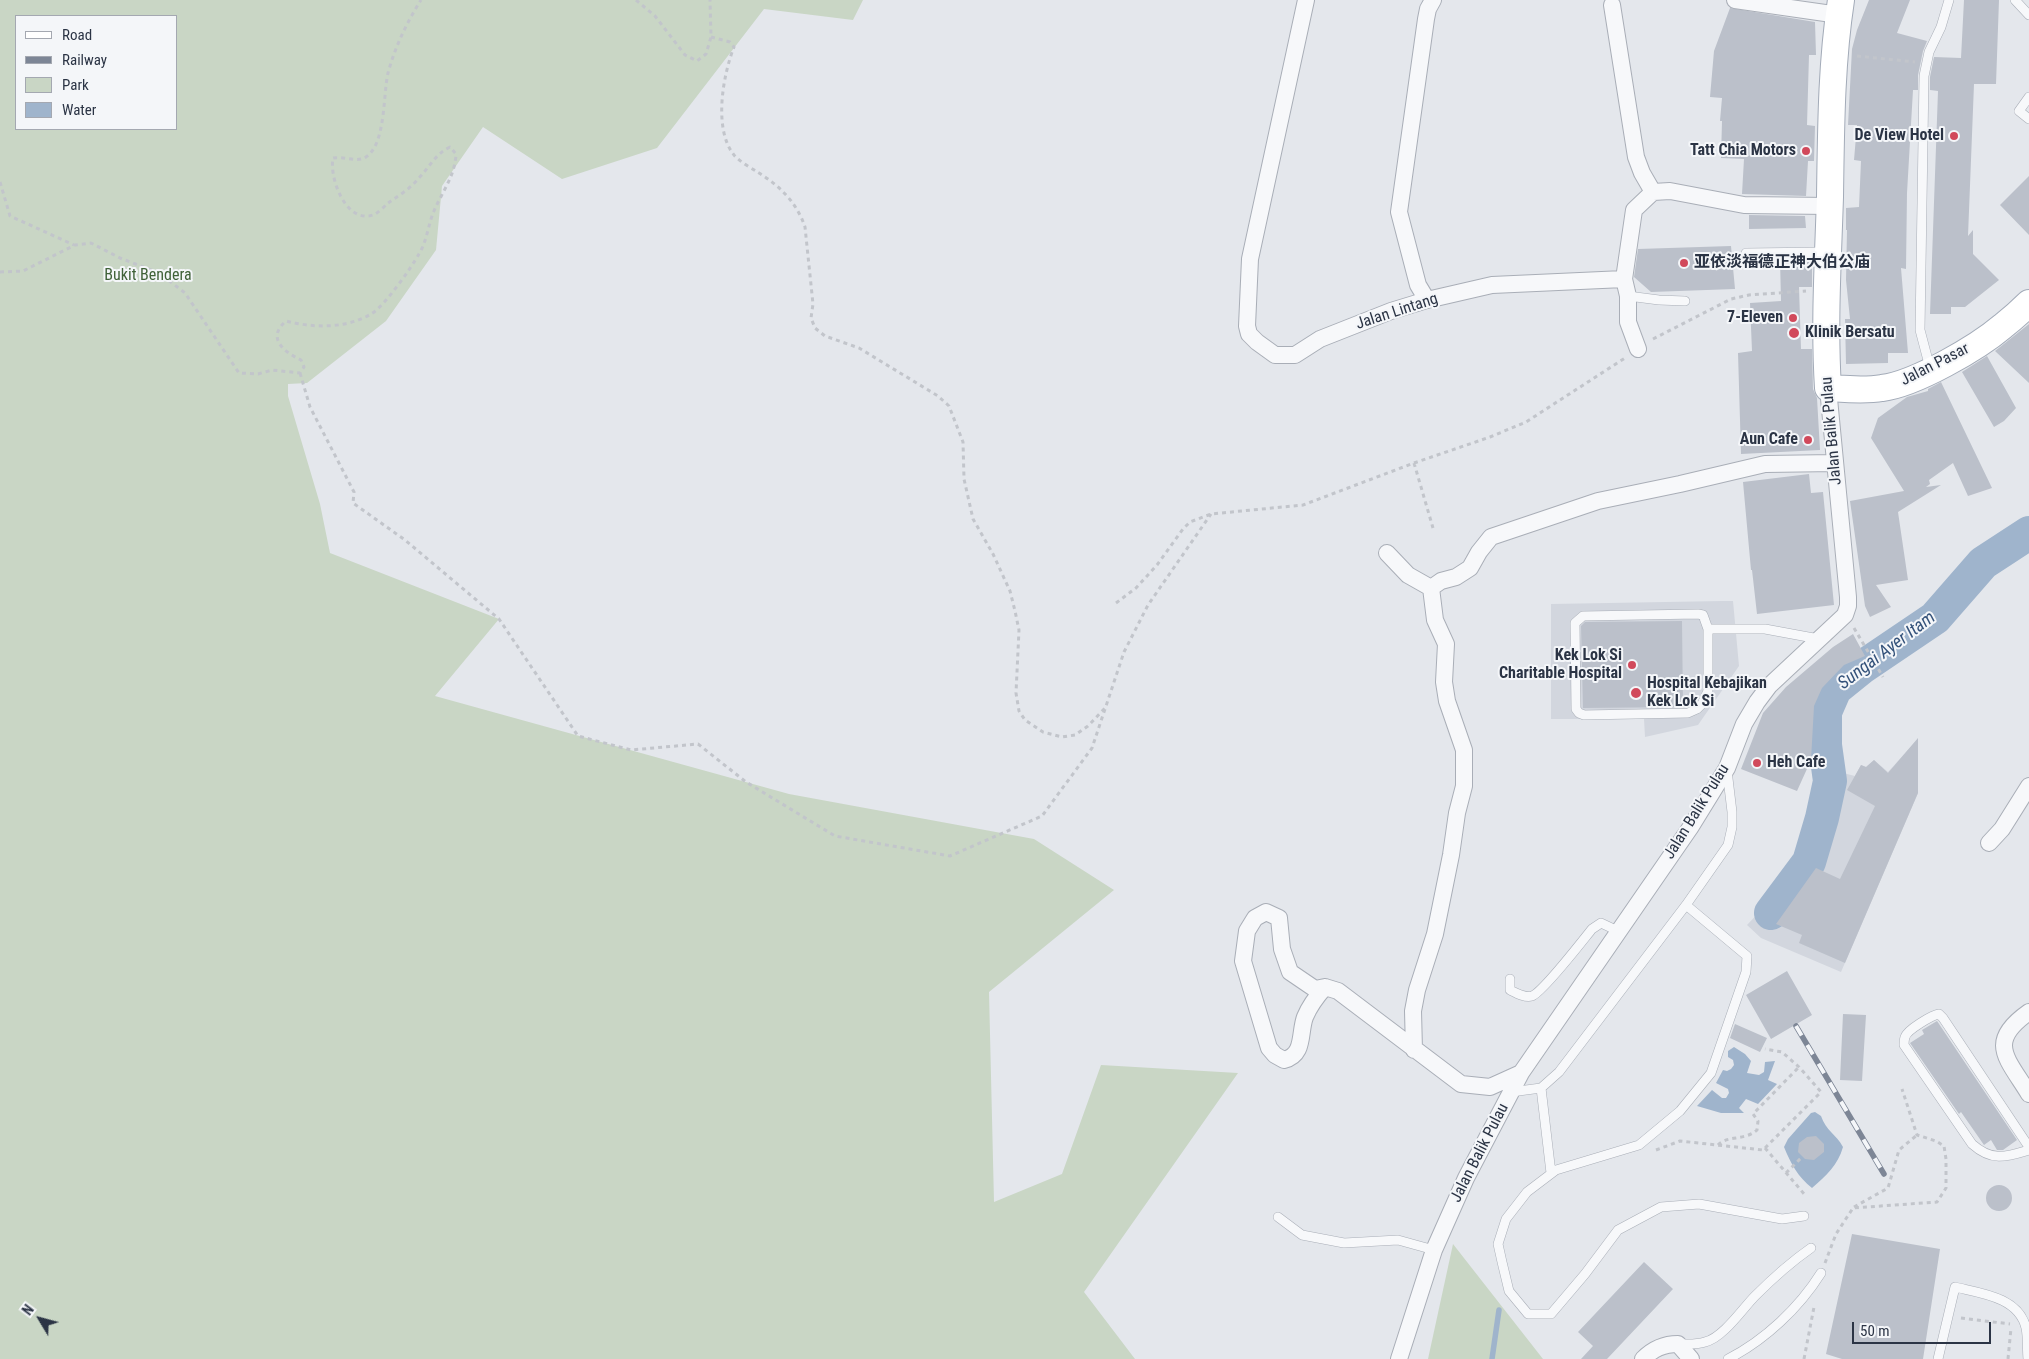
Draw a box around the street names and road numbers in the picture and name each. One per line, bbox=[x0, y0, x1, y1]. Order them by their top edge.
street label: Jalan Lintang bbox=[1354, 290, 1440, 334]
street label: Jalan Pasar bbox=[1897, 340, 1973, 390]
street label: Jalan Balik Pulau bbox=[1818, 376, 1846, 486]
street label: Jalan Balik Pulau bbox=[1660, 761, 1734, 863]
street label: Jalan Balik Pulau bbox=[1447, 1100, 1513, 1206]

